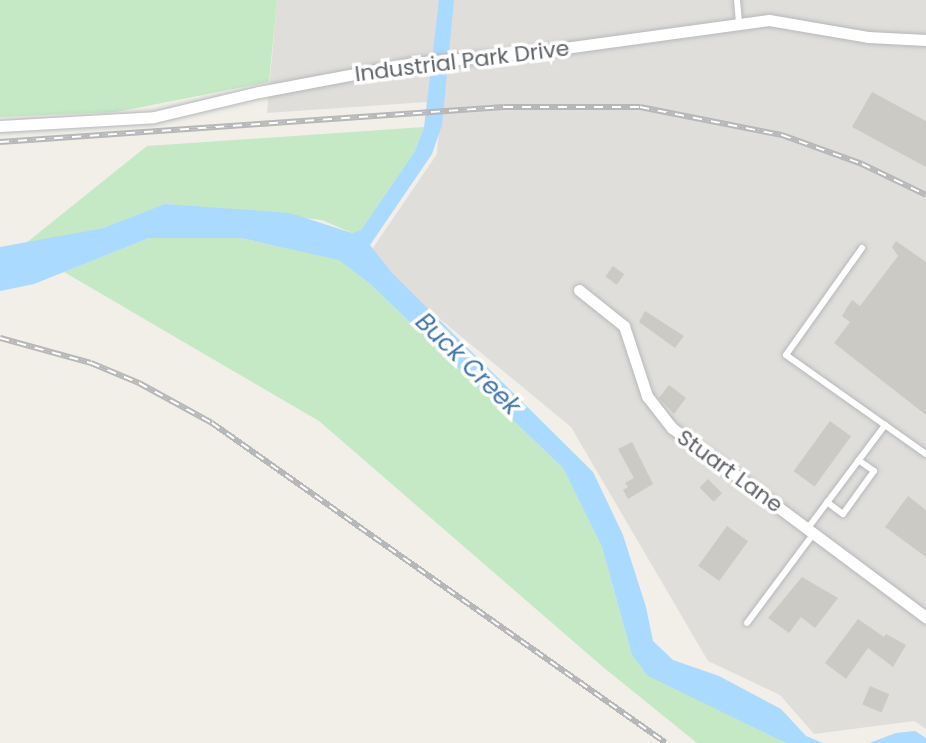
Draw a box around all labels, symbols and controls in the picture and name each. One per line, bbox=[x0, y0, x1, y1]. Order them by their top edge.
street label: Industrial Park Drive bbox=[353, 35, 571, 87]
water label: Buck Creek bbox=[410, 307, 526, 421]
street label: Stuart Lane bbox=[672, 424, 788, 518]

